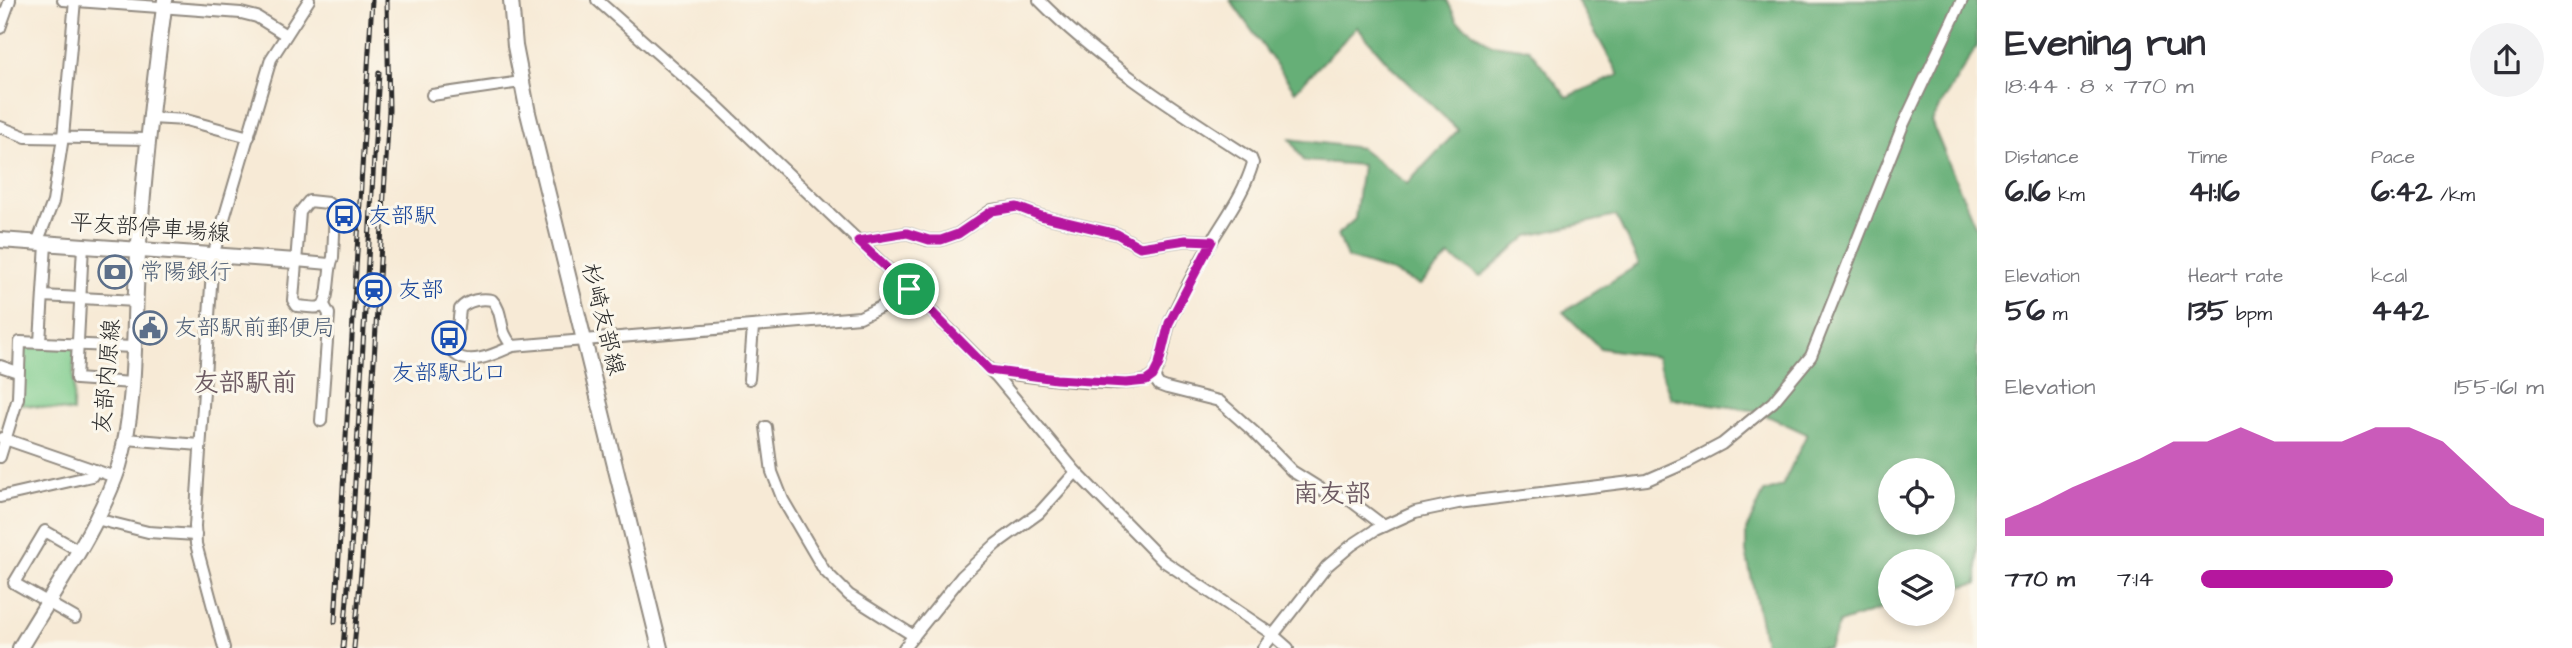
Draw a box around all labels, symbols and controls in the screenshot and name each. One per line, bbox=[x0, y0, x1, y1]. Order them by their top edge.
text: Evening run bbox=[2005, 18, 2206, 70]
button: share bbox=[2470, 23, 2544, 97]
text: 18:44 · 8 × 770 m bbox=[2005, 70, 2194, 102]
text: Distance bbox=[2005, 144, 2079, 171]
text: Time bbox=[2188, 144, 2228, 171]
text: Pace bbox=[2371, 144, 2415, 171]
text: 6.16 bbox=[2005, 171, 2051, 213]
text: 41:16 bbox=[2188, 171, 2240, 213]
text: 6:42 bbox=[2371, 171, 2432, 213]
text: km bbox=[2051, 182, 2085, 209]
text: /km bbox=[2432, 182, 2475, 209]
bus stop icon: 友部駅 bbox=[325, 197, 363, 235]
place label: 友部駅 bbox=[368, 200, 437, 232]
street label: 平友部停車場線 bbox=[69, 206, 231, 250]
bank icon: 常陽銀行 bbox=[96, 253, 134, 291]
place label: 常陽銀行 bbox=[140, 256, 232, 288]
street label: 杉崎友部線 bbox=[574, 259, 632, 379]
pin bbox=[879, 259, 939, 319]
text: Elevation bbox=[2005, 263, 2080, 290]
text: Heart rate bbox=[2188, 263, 2283, 290]
text: kcal bbox=[2371, 263, 2407, 290]
icon: arrive bbox=[890, 270, 928, 308]
station icon: 友部 bbox=[355, 271, 393, 309]
place label: 友部 bbox=[398, 274, 444, 306]
text: 56 bbox=[2005, 290, 2045, 332]
text: 135 bbox=[2188, 290, 2228, 332]
text: 442 bbox=[2371, 290, 2429, 332]
text: m bbox=[2045, 301, 2067, 328]
text: bpm bbox=[2228, 301, 2272, 328]
public building icon: 友部駅前郵便局 bbox=[131, 309, 169, 347]
place label: 友部駅前郵便局 bbox=[174, 312, 335, 344]
street label: 友部内原線 bbox=[86, 317, 128, 435]
bus stop icon: 友部駅北口 bbox=[430, 319, 468, 357]
place label: 友部駅北口 bbox=[392, 357, 507, 389]
district label: 友部駅前 bbox=[193, 365, 297, 401]
text: Elevation bbox=[2005, 371, 2096, 403]
text: 155–161 m bbox=[2454, 371, 2544, 403]
map controls bbox=[1878, 458, 1955, 626]
button: locate bbox=[1878, 458, 1955, 535]
district label: 南友部 bbox=[1293, 476, 1371, 512]
button: layers bbox=[1878, 549, 1955, 626]
text: 770 m bbox=[2005, 563, 2075, 595]
text: 7:14 bbox=[2117, 563, 2154, 595]

